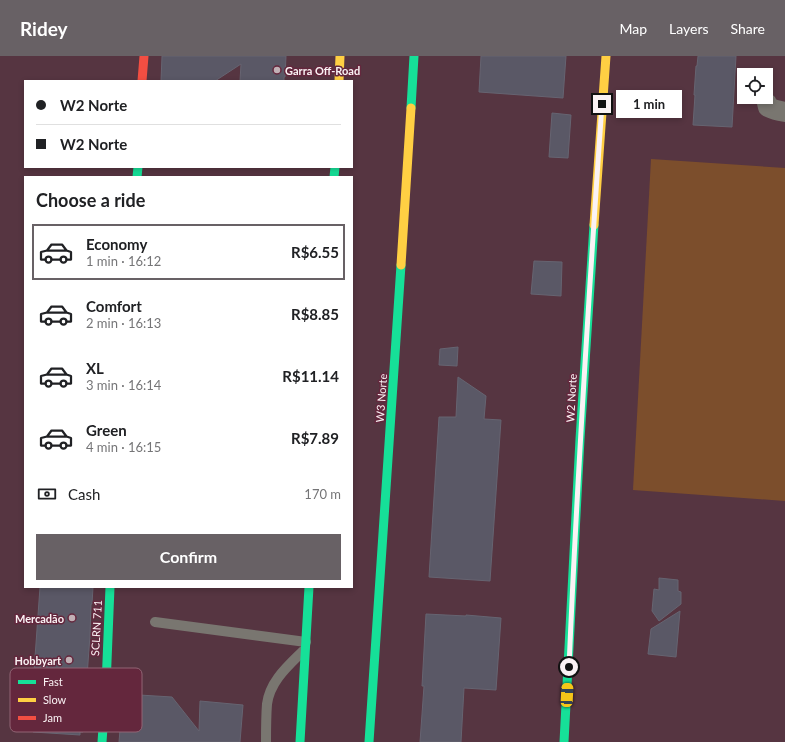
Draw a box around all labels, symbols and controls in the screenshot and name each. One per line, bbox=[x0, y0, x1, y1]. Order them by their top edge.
text: Ridey bbox=[20, 17, 68, 40]
text: Map bbox=[619, 20, 647, 37]
text: Layers bbox=[669, 20, 709, 37]
text: Share bbox=[731, 20, 765, 37]
place label: Garra Off-Road bbox=[285, 64, 360, 77]
marker: Garra Off-Road bbox=[272, 65, 282, 75]
map controls bbox=[737, 68, 773, 104]
button: locate bbox=[737, 68, 773, 104]
callout: 1 min bbox=[616, 90, 682, 118]
route end bbox=[593, 95, 611, 113]
text: W2 Norte bbox=[60, 96, 127, 114]
text: 1 min bbox=[633, 96, 665, 112]
text: W2 Norte bbox=[60, 135, 127, 153]
text: Choose a ride bbox=[36, 189, 145, 211]
icon: car bbox=[38, 234, 74, 270]
text: Economy bbox=[86, 235, 147, 253]
text: R$6.55 bbox=[291, 243, 339, 261]
text: 1 min · 16:12 bbox=[86, 253, 161, 269]
icon: car bbox=[38, 296, 74, 332]
text: Comfort bbox=[86, 297, 142, 315]
text: R$8.85 bbox=[291, 305, 339, 323]
text: 2 min · 16:13 bbox=[86, 315, 161, 331]
icon: car bbox=[38, 358, 74, 394]
text: XL bbox=[86, 359, 104, 377]
text: R$11.14 bbox=[282, 367, 339, 385]
street label: W3 Norte bbox=[373, 373, 389, 423]
street label: W2 Norte bbox=[563, 373, 579, 423]
text: 3 min · 16:14 bbox=[86, 377, 161, 393]
icon: car bbox=[38, 420, 74, 456]
text: Green bbox=[86, 421, 127, 439]
text: R$7.89 bbox=[291, 429, 339, 447]
text: 4 min · 16:15 bbox=[86, 439, 161, 455]
icon: cash bbox=[36, 483, 58, 505]
text: Cash bbox=[68, 485, 100, 503]
text: 170 m bbox=[304, 486, 341, 502]
button: Confirm bbox=[36, 534, 341, 580]
street label: SCLRN 711 bbox=[88, 600, 104, 656]
place label: Mercadão bbox=[15, 612, 64, 625]
marker: Mercadão bbox=[67, 613, 77, 623]
place label: Hobbyart bbox=[15, 654, 62, 667]
marker: Hobbyart bbox=[64, 655, 74, 665]
route start bbox=[560, 658, 578, 676]
legend bbox=[10, 668, 142, 732]
text: Fast bbox=[43, 675, 63, 688]
car bbox=[560, 683, 574, 707]
text: Slow bbox=[43, 693, 67, 706]
text: Jam bbox=[43, 711, 62, 724]

